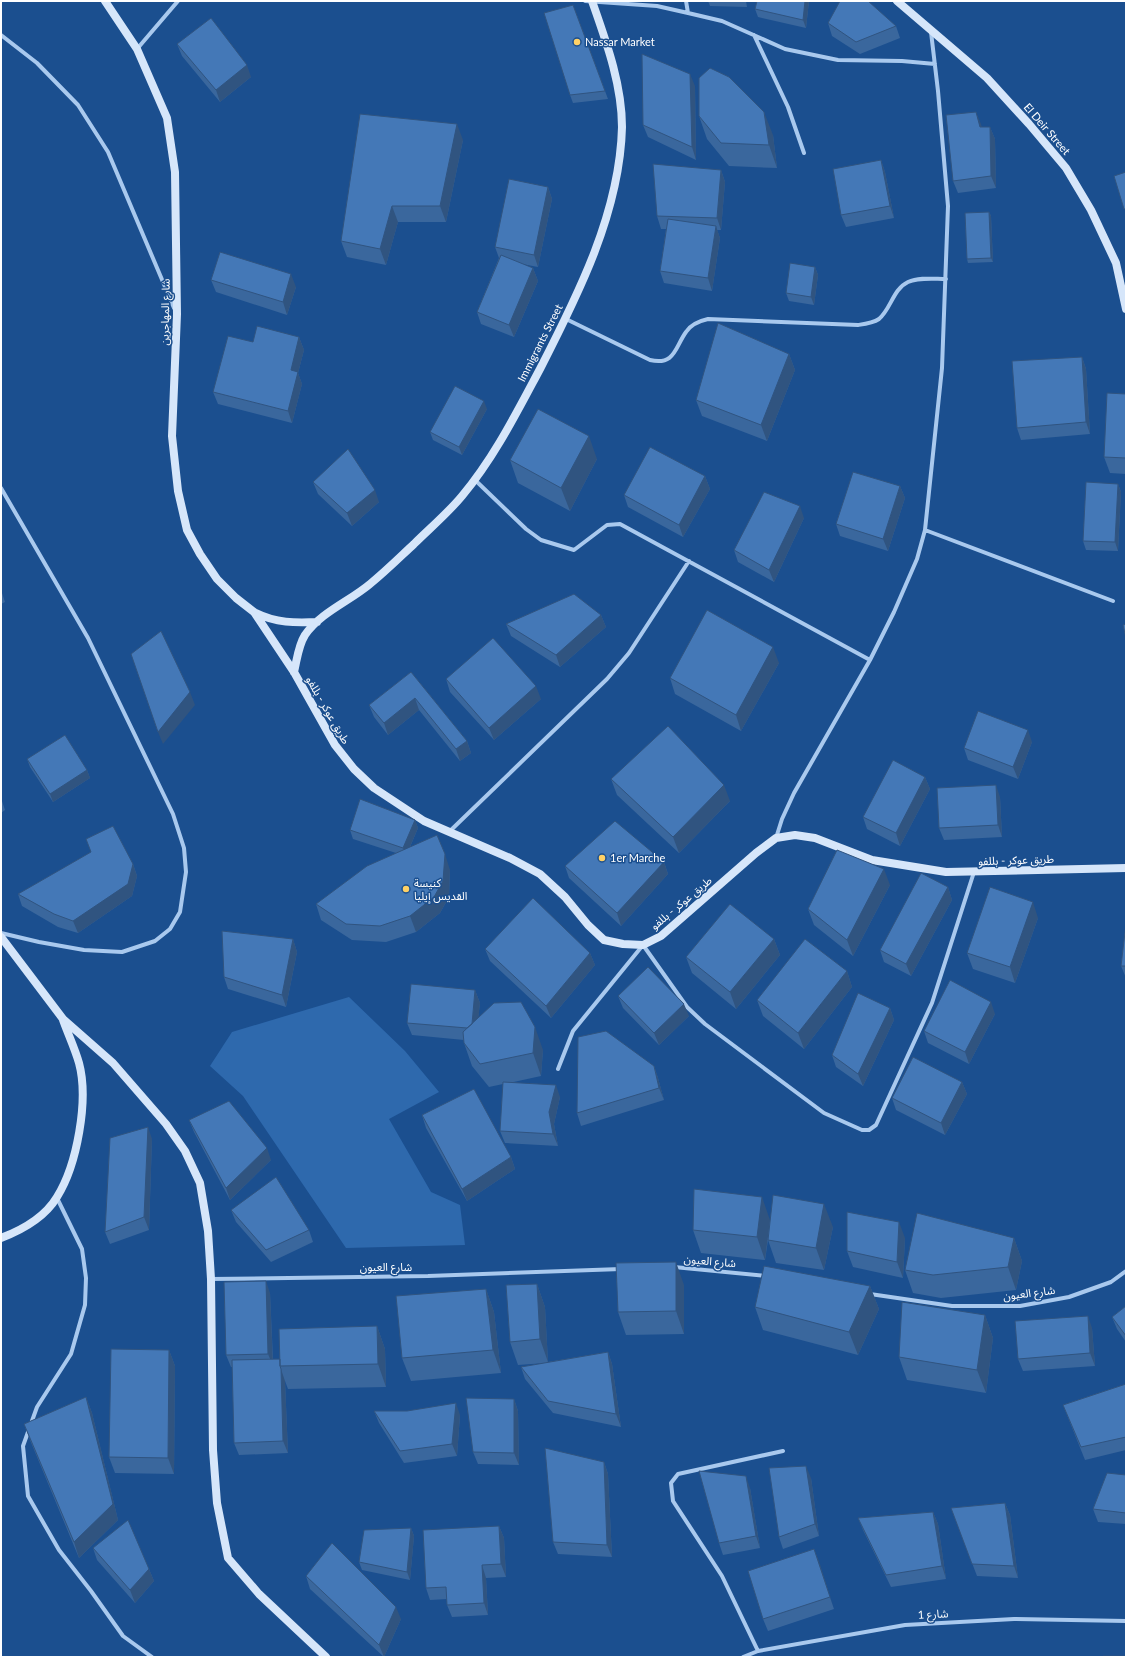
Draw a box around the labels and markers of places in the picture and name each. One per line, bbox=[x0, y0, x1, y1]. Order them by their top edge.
place label: Nassar Market bbox=[585, 35, 655, 48]
marker: Nassar Market bbox=[572, 37, 582, 47]
place label: 1er Marche bbox=[610, 851, 665, 864]
marker: 1er Marche bbox=[597, 853, 607, 863]
place label: كنيسة القديس إيليا bbox=[414, 876, 467, 904]
marker: كنيسة القديس إيليا bbox=[401, 884, 411, 894]

